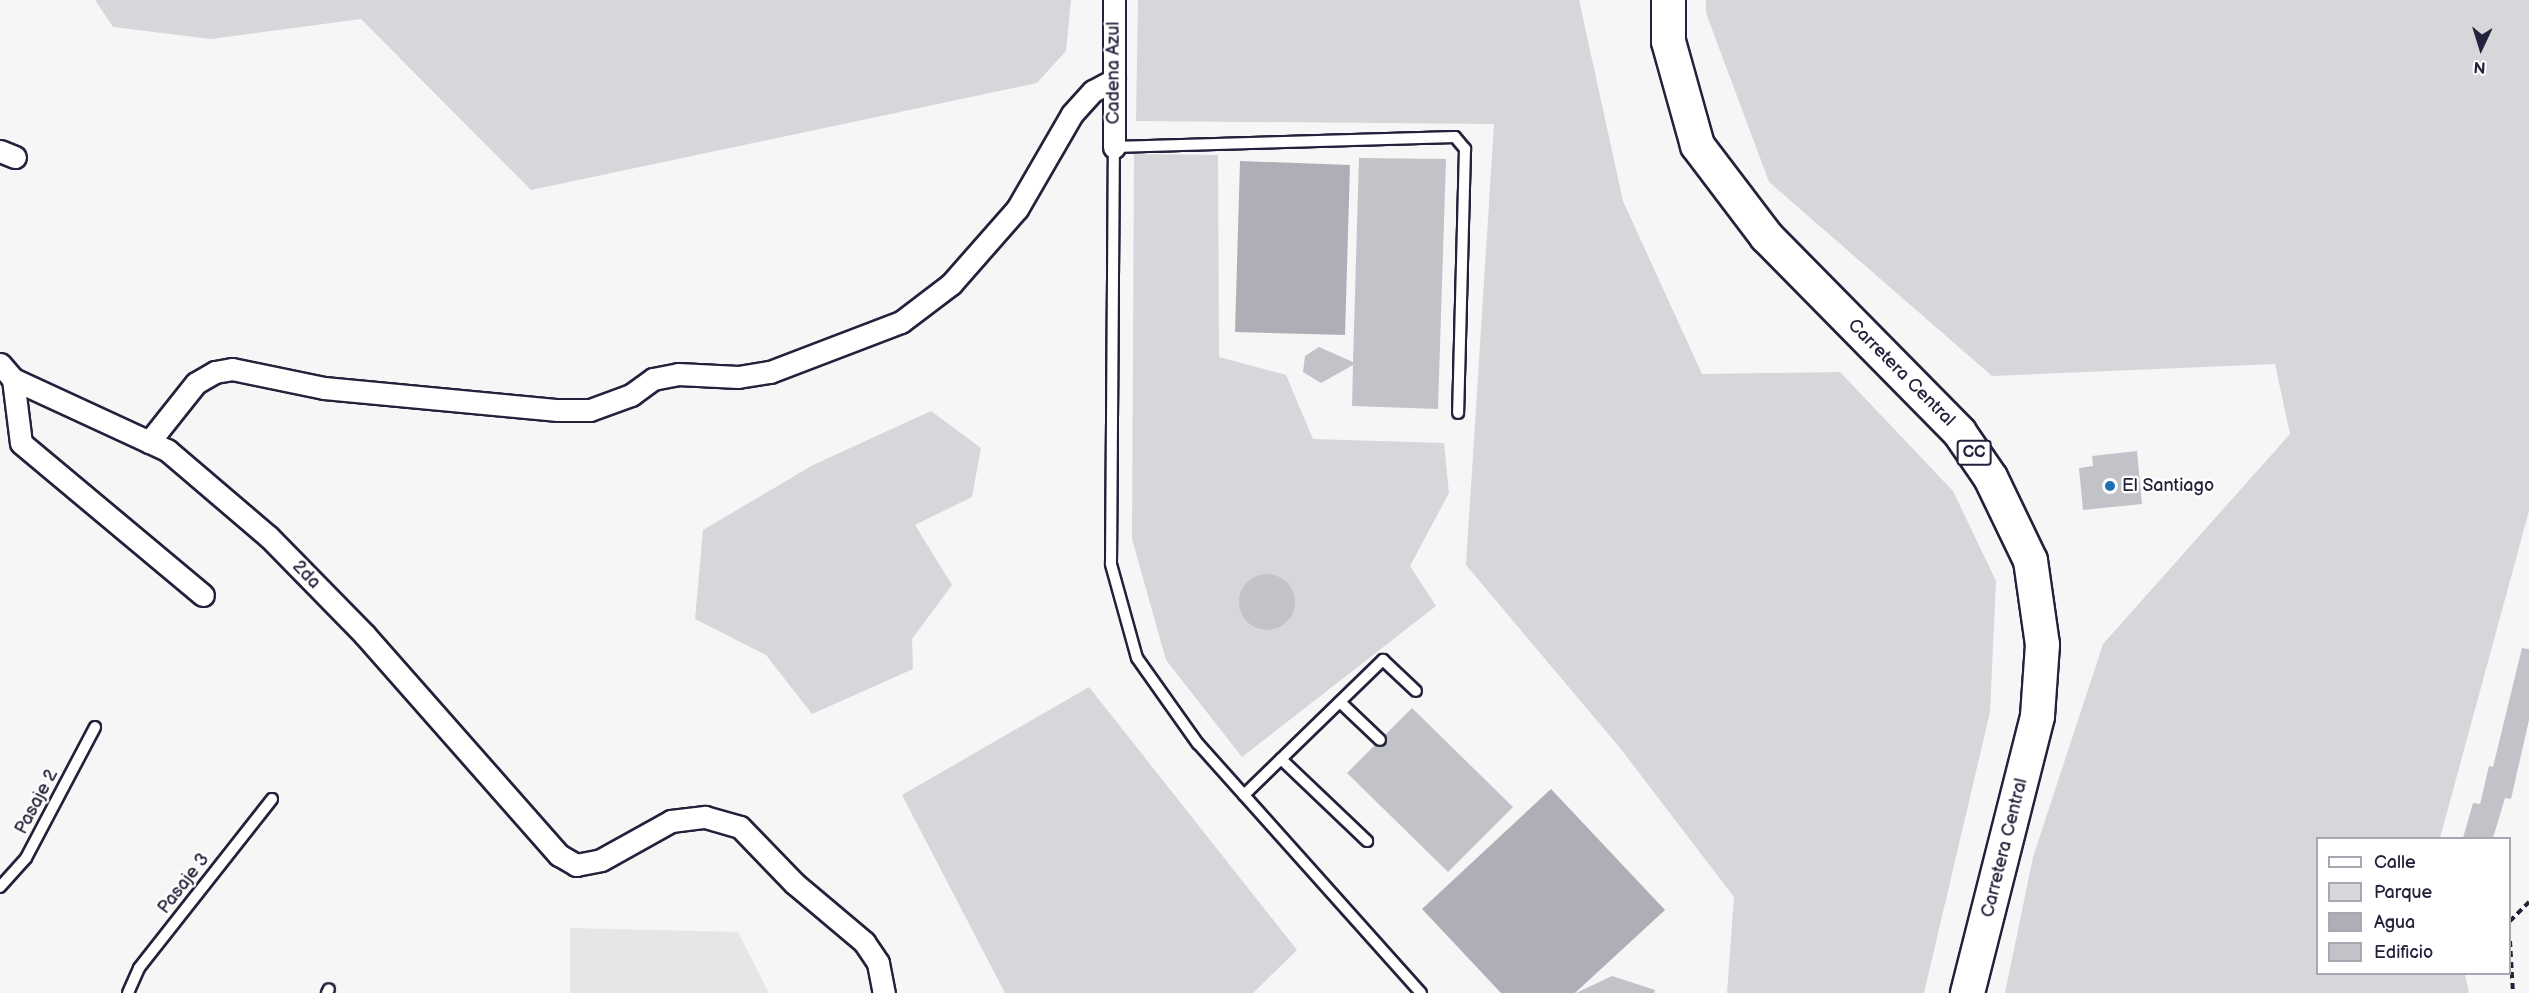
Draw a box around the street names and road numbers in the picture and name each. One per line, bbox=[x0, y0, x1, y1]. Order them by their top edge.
street label: Cadena Azul bbox=[1103, 22, 1125, 124]
street label: Carretera Central bbox=[1843, 315, 1959, 431]
road number: CC bbox=[1956, 440, 1992, 466]
street label: 2da bbox=[287, 556, 325, 594]
street label: Pasaje 2 bbox=[11, 766, 63, 838]
street label: Carretera Central bbox=[1977, 776, 2033, 920]
street label: Pasaje 3 bbox=[154, 849, 214, 919]

